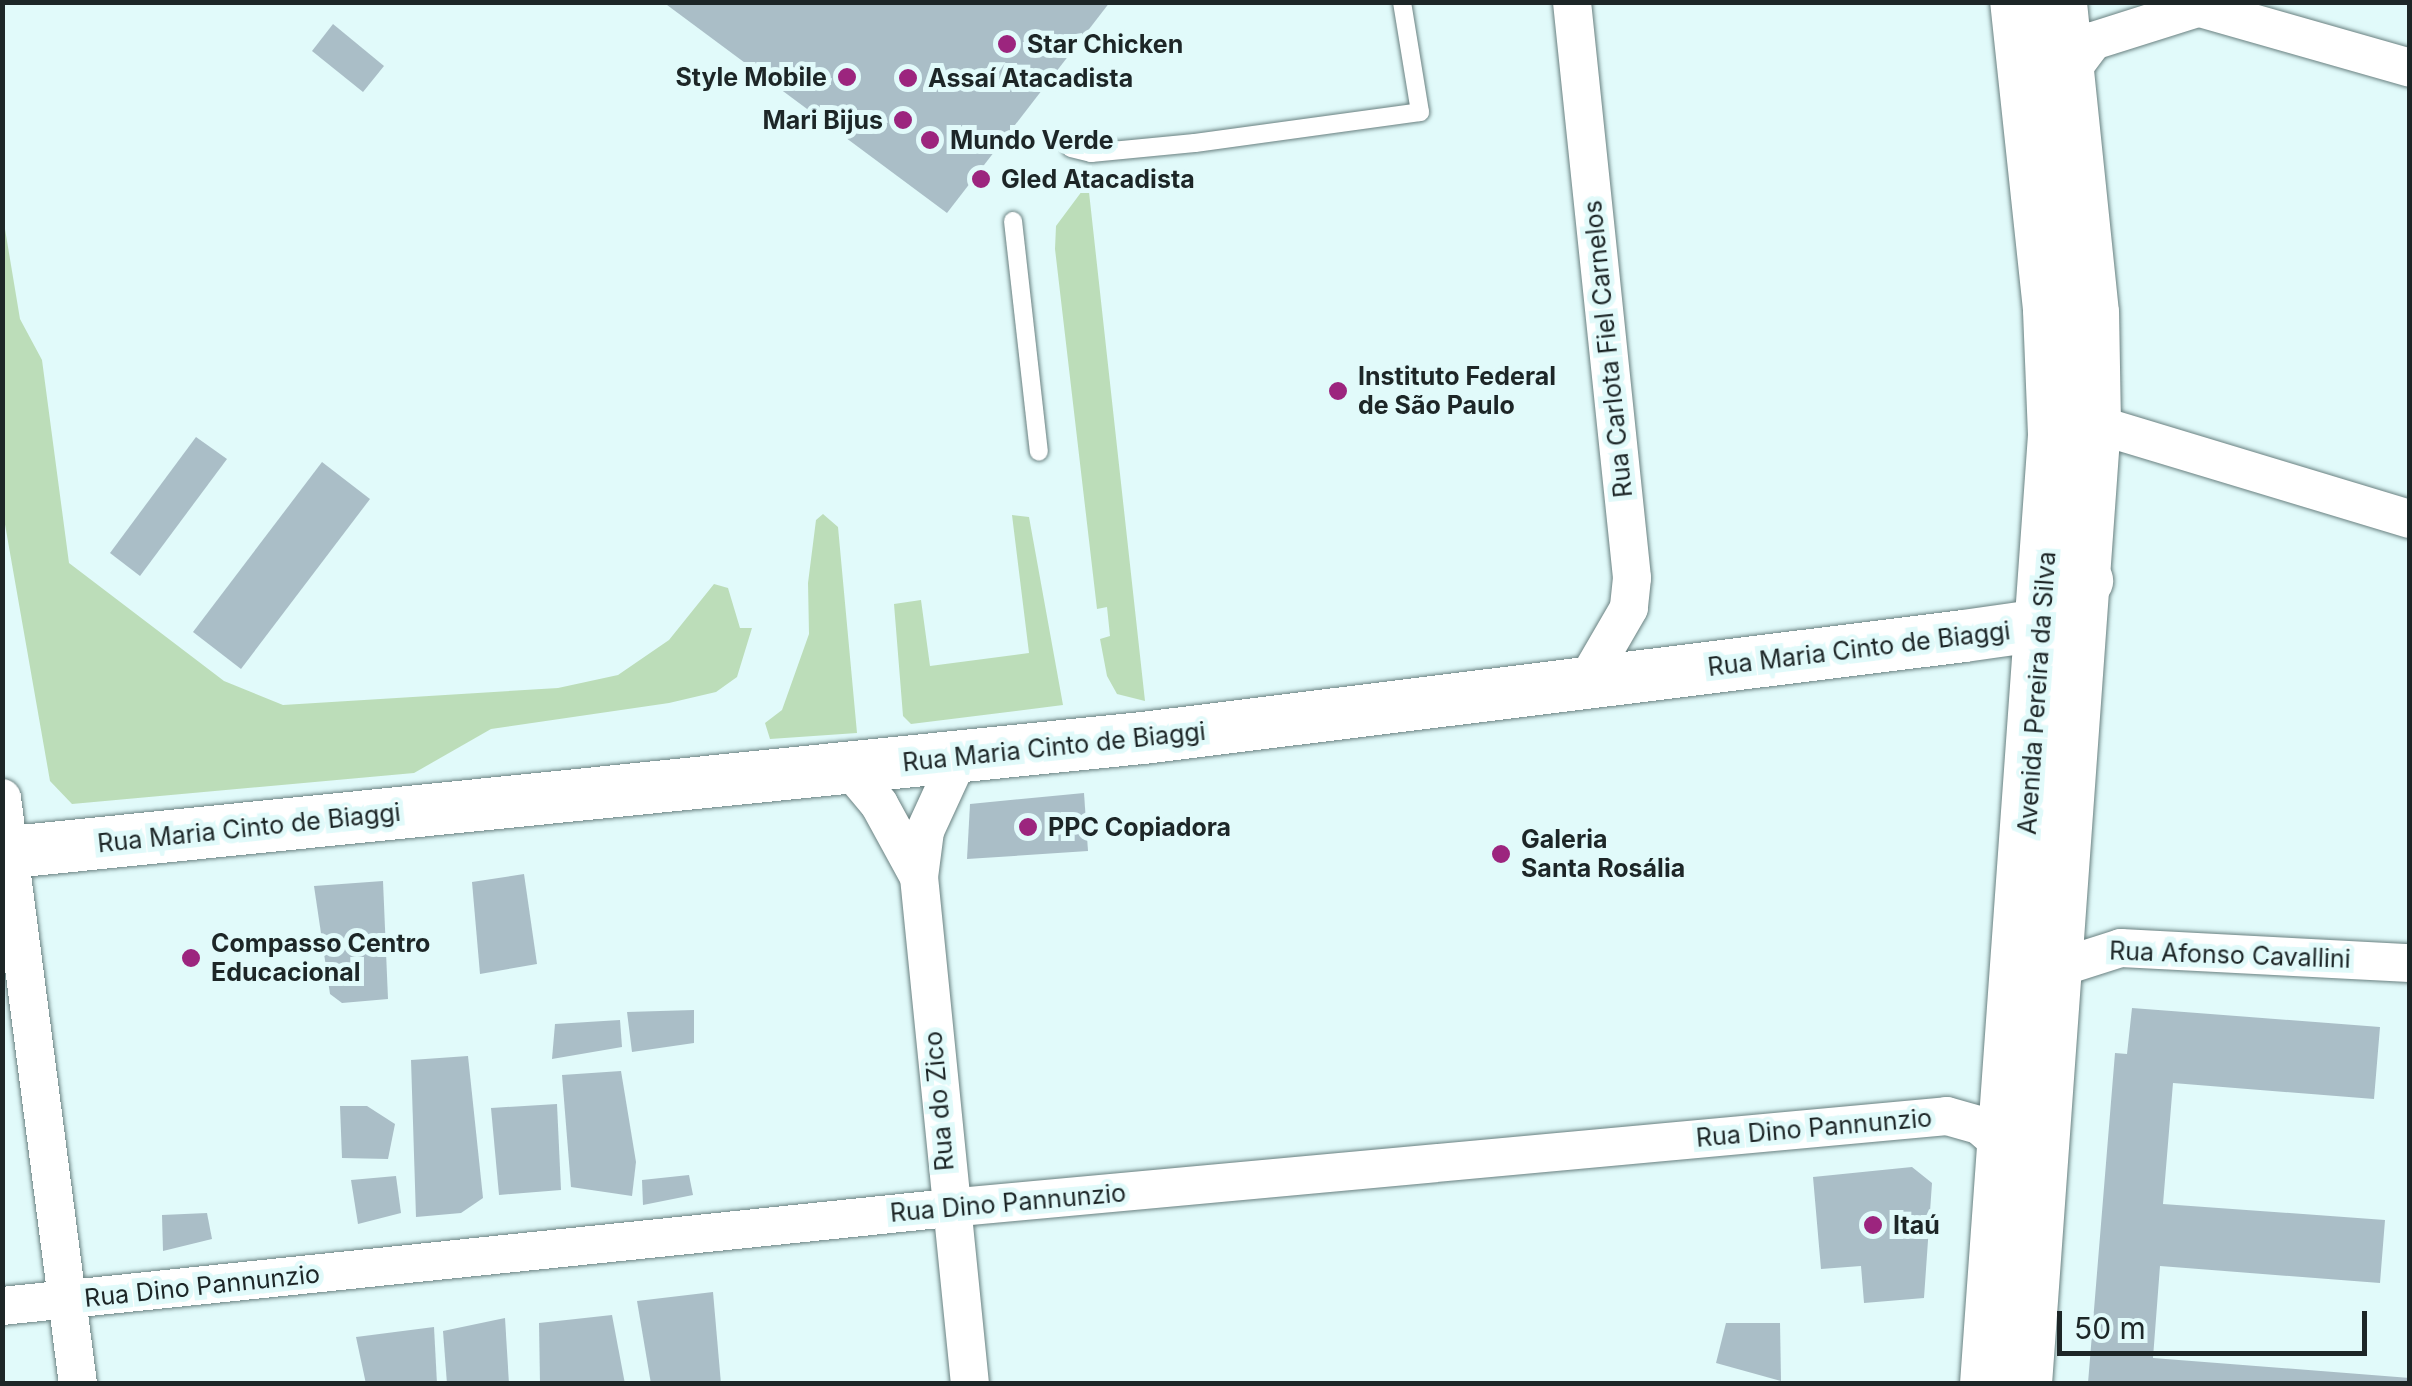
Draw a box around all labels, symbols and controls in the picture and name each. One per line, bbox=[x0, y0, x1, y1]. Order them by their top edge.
place label: Star Chicken bbox=[1027, 29, 1183, 59]
marker: Star Chicken bbox=[996, 33, 1018, 55]
place label: Style Mobile bbox=[675, 62, 827, 92]
place label: Assaí Atacadista bbox=[928, 63, 1133, 93]
marker: Style Mobile bbox=[836, 66, 858, 88]
marker: Assaí Atacadista bbox=[897, 67, 919, 89]
place label: Mari Bijus bbox=[762, 105, 883, 135]
marker: Mari Bijus bbox=[892, 109, 914, 131]
place label: Mundo Verde bbox=[950, 125, 1114, 155]
marker: Mundo Verde bbox=[919, 129, 941, 151]
place label: Gled Atacadista bbox=[1001, 164, 1195, 194]
marker: Gled Atacadista bbox=[970, 168, 992, 190]
street label: Rua Carlota Fiel Carnelos bbox=[1577, 199, 1639, 499]
place label: Instituto Federal de São Paulo bbox=[1358, 362, 1556, 421]
marker: Instituto Federal de São Paulo bbox=[1327, 380, 1349, 402]
street label: Avenida Pereira da Silva bbox=[2012, 550, 2062, 836]
street label: Rua Maria Cinto de Biaggi bbox=[1706, 616, 2012, 682]
street label: Rua Maria Cinto de Biaggi bbox=[901, 716, 1207, 778]
street label: Rua Maria Cinto de Biaggi bbox=[96, 797, 402, 859]
place label: PPC Copiadora bbox=[1048, 812, 1231, 842]
marker: PPC Copiadora bbox=[1017, 816, 1039, 838]
place label: Galeria Santa Rosália bbox=[1521, 825, 1685, 884]
marker: Galeria Santa Rosália bbox=[1490, 843, 1512, 865]
place label: Compasso Centro Educacional bbox=[211, 929, 430, 988]
street label: Rua Afonso Cavallini bbox=[2109, 936, 2351, 974]
marker: Compasso Centro Educacional bbox=[180, 947, 202, 969]
street label: Rua do Zico bbox=[918, 1030, 960, 1172]
street label: Rua Dino Pannunzio bbox=[1695, 1103, 1933, 1153]
street label: Rua Dino Pannunzio bbox=[889, 1178, 1127, 1228]
place label: Itaú bbox=[1893, 1210, 1940, 1240]
marker: Itaú bbox=[1862, 1214, 1884, 1236]
street label: Rua Dino Pannunzio bbox=[83, 1259, 321, 1313]
scale bar bbox=[2062, 1291, 2372, 1353]
text: 50 m bbox=[2074, 1310, 2146, 1346]

